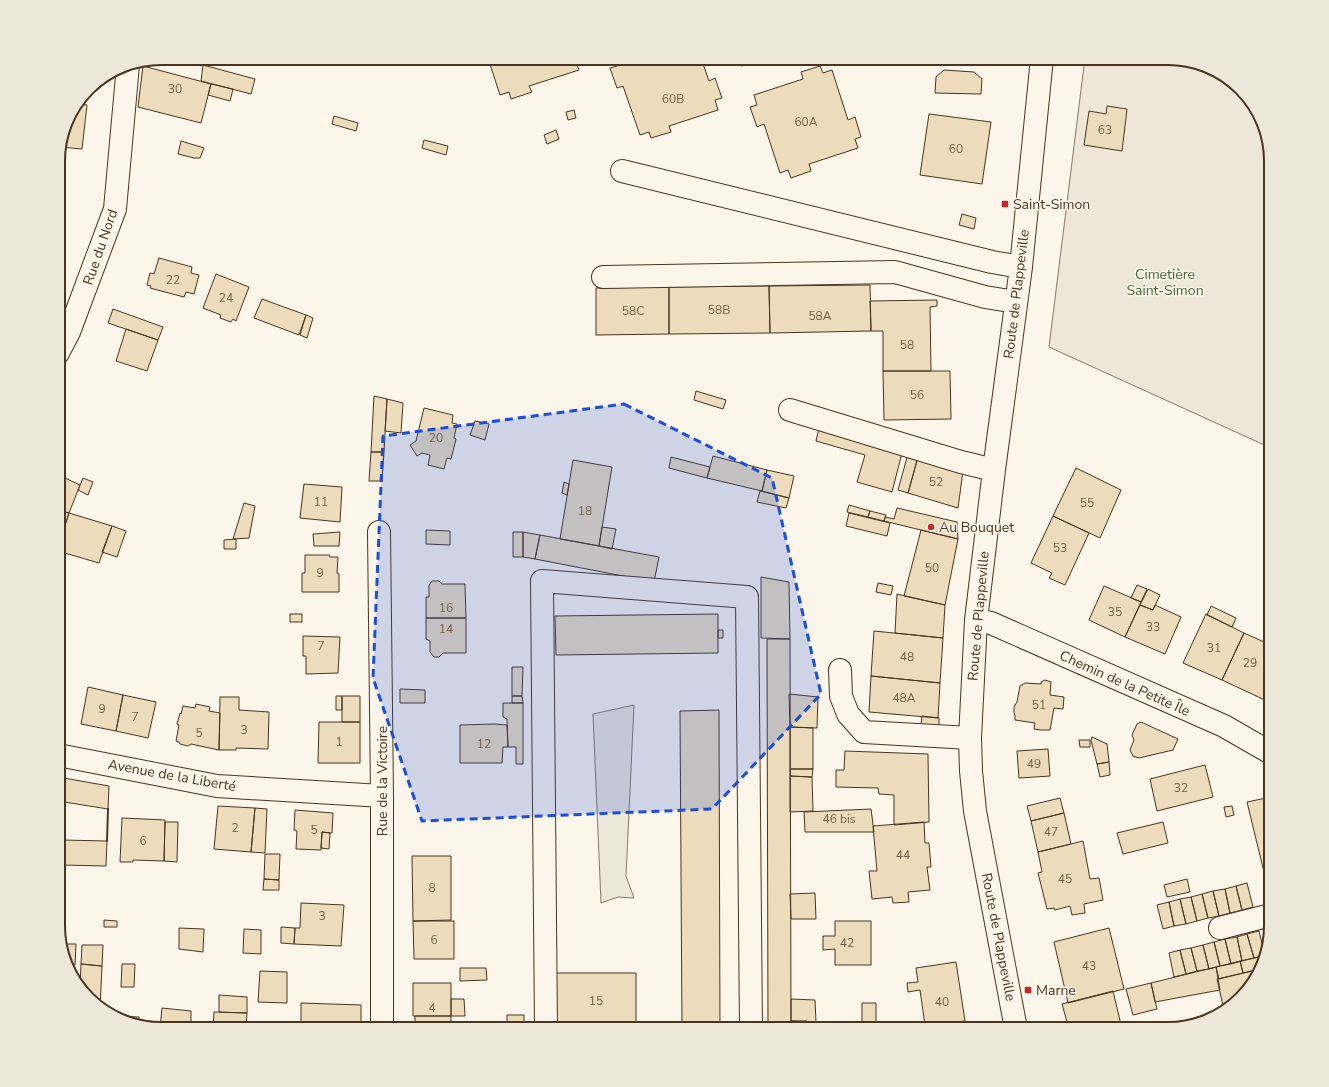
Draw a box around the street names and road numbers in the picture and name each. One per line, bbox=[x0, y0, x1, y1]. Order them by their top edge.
street label: Rue du Nord bbox=[79, 207, 122, 288]
street label: Route de Plappeville bbox=[999, 228, 1034, 360]
street label: Route de Plappeville bbox=[963, 550, 994, 682]
street label: Chemin de la Petite Île bbox=[1056, 646, 1193, 721]
street label: Rue de la Victoire bbox=[373, 726, 392, 836]
street label: Avenue de la Liberté bbox=[106, 755, 237, 796]
street label: Route de Plappeville bbox=[977, 871, 1020, 1003]

